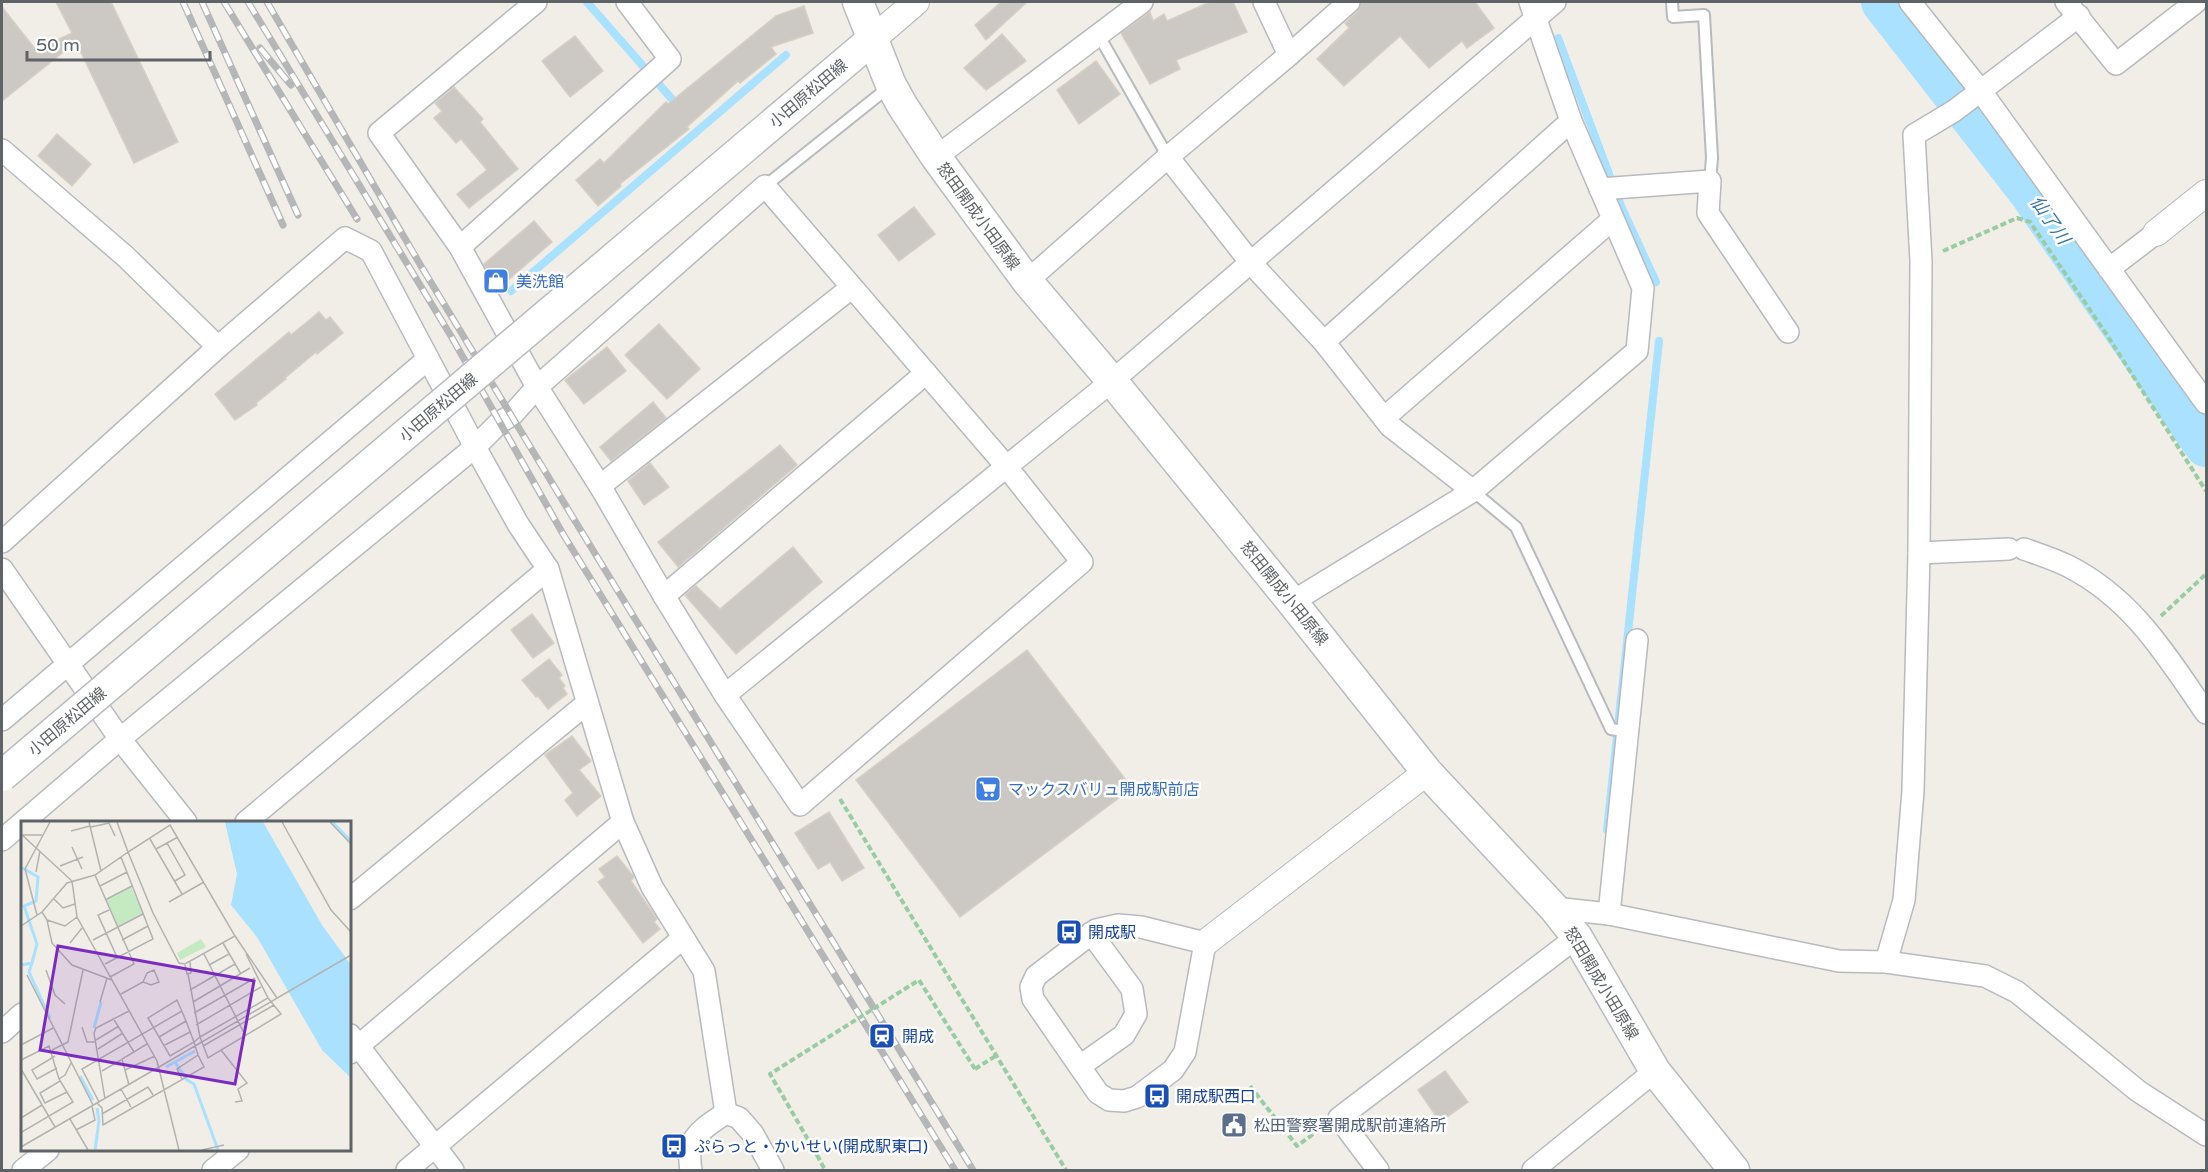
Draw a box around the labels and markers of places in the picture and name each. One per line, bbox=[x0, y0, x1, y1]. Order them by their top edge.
shop icon: 美洗館 bbox=[481, 266, 511, 296]
place label: 美洗館 bbox=[516, 272, 564, 292]
supermarket icon: マックスバリュ開成駅前店 bbox=[973, 774, 1003, 804]
place label: マックスバリュ開成駅前店 bbox=[1008, 780, 1200, 800]
bus stop icon: 開成駅 bbox=[1054, 917, 1084, 947]
place label: 開成駅 bbox=[1088, 923, 1136, 943]
station icon: 開成 bbox=[867, 1021, 897, 1051]
place label: 開成 bbox=[902, 1027, 934, 1047]
bus stop icon: 開成駅西口 bbox=[1142, 1081, 1172, 1111]
place label: 開成駅西口 bbox=[1176, 1087, 1256, 1107]
public building icon: 松田警察署開成駅前連絡所 bbox=[1219, 1110, 1249, 1140]
place label: 松田警察署開成駅前連絡所 bbox=[1254, 1116, 1446, 1136]
bus stop icon: ぷらっと・かいせい(開成駅東口) bbox=[659, 1131, 689, 1161]
place label: ぷらっと・かいせい(開成駅東口) bbox=[694, 1137, 928, 1157]

